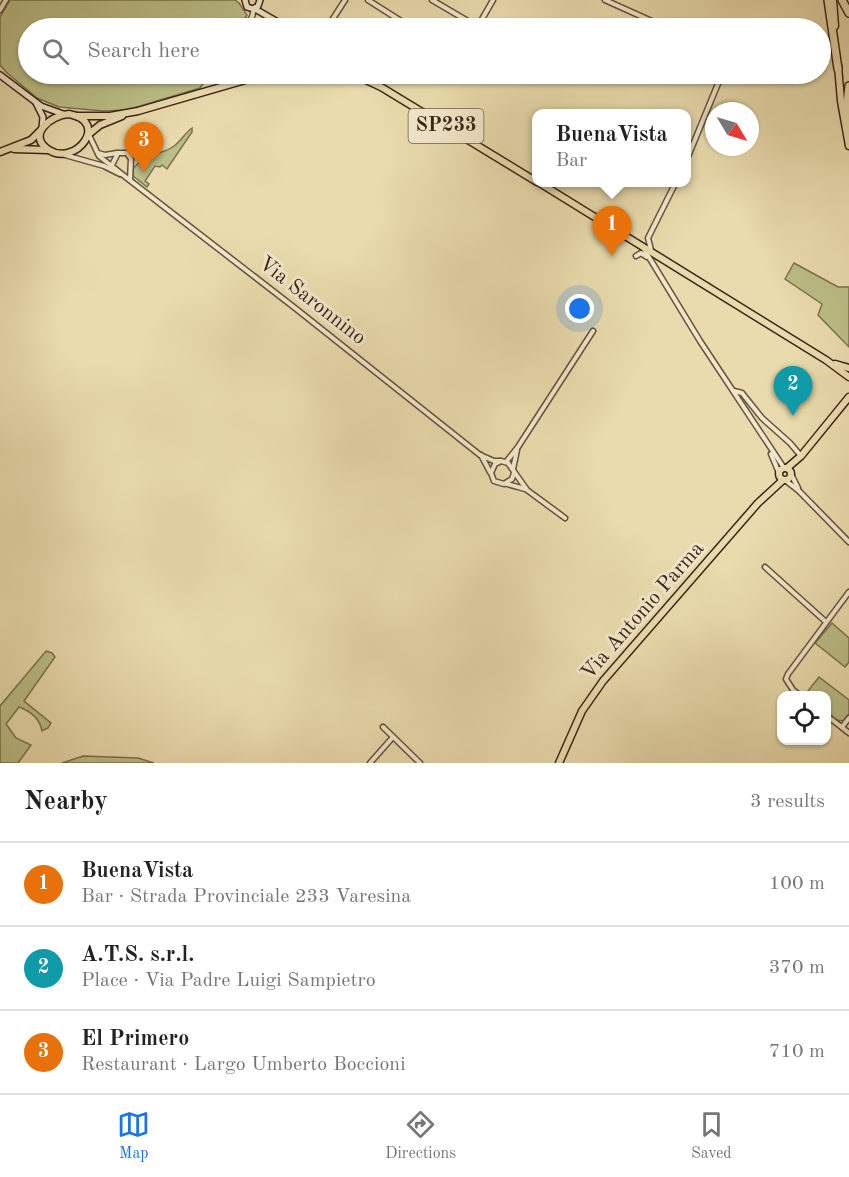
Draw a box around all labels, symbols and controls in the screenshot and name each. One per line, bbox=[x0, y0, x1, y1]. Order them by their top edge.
search box bbox=[18, 18, 831, 84]
icon: search bbox=[39, 35, 72, 68]
text: Search here bbox=[87, 40, 200, 62]
north arrow bbox=[705, 102, 759, 156]
road number: SP233 bbox=[408, 109, 484, 143]
popup bbox=[532, 109, 691, 187]
pin: 3 bbox=[124, 122, 164, 172]
text: BuenaVista bbox=[555, 124, 668, 146]
text: Bar bbox=[555, 151, 587, 171]
pin: 1 bbox=[592, 206, 632, 256]
street label: Via Saronnino bbox=[254, 253, 370, 349]
your location bbox=[565, 294, 594, 323]
pin: 2 bbox=[774, 366, 812, 416]
street label: Via Antonio Parma bbox=[578, 538, 708, 684]
map controls bbox=[777, 691, 831, 745]
button: locate bbox=[777, 691, 831, 745]
text: Nearby bbox=[24, 789, 108, 815]
text: 3 results bbox=[750, 792, 825, 812]
text: BuenaVista bbox=[81, 860, 193, 882]
text: 1 bbox=[38, 874, 49, 894]
text: 100 m bbox=[769, 874, 825, 894]
text: Bar · Strada Provinciale 233 Varesina bbox=[81, 887, 411, 907]
text: A.T.S. s.r.l. bbox=[81, 944, 194, 966]
text: 2 bbox=[38, 958, 49, 978]
text: 370 m bbox=[769, 958, 825, 978]
text: Place · Via Padre Luigi Sampietro bbox=[81, 971, 376, 991]
text: El Primero bbox=[81, 1028, 189, 1050]
text: 3 bbox=[38, 1042, 49, 1062]
text: 710 m bbox=[769, 1042, 825, 1062]
text: Restaurant · Largo Umberto Boccioni bbox=[81, 1055, 406, 1075]
tab: Map bbox=[117, 1108, 150, 1164]
tab: Directions bbox=[385, 1108, 456, 1164]
tab: Saved bbox=[691, 1108, 732, 1164]

